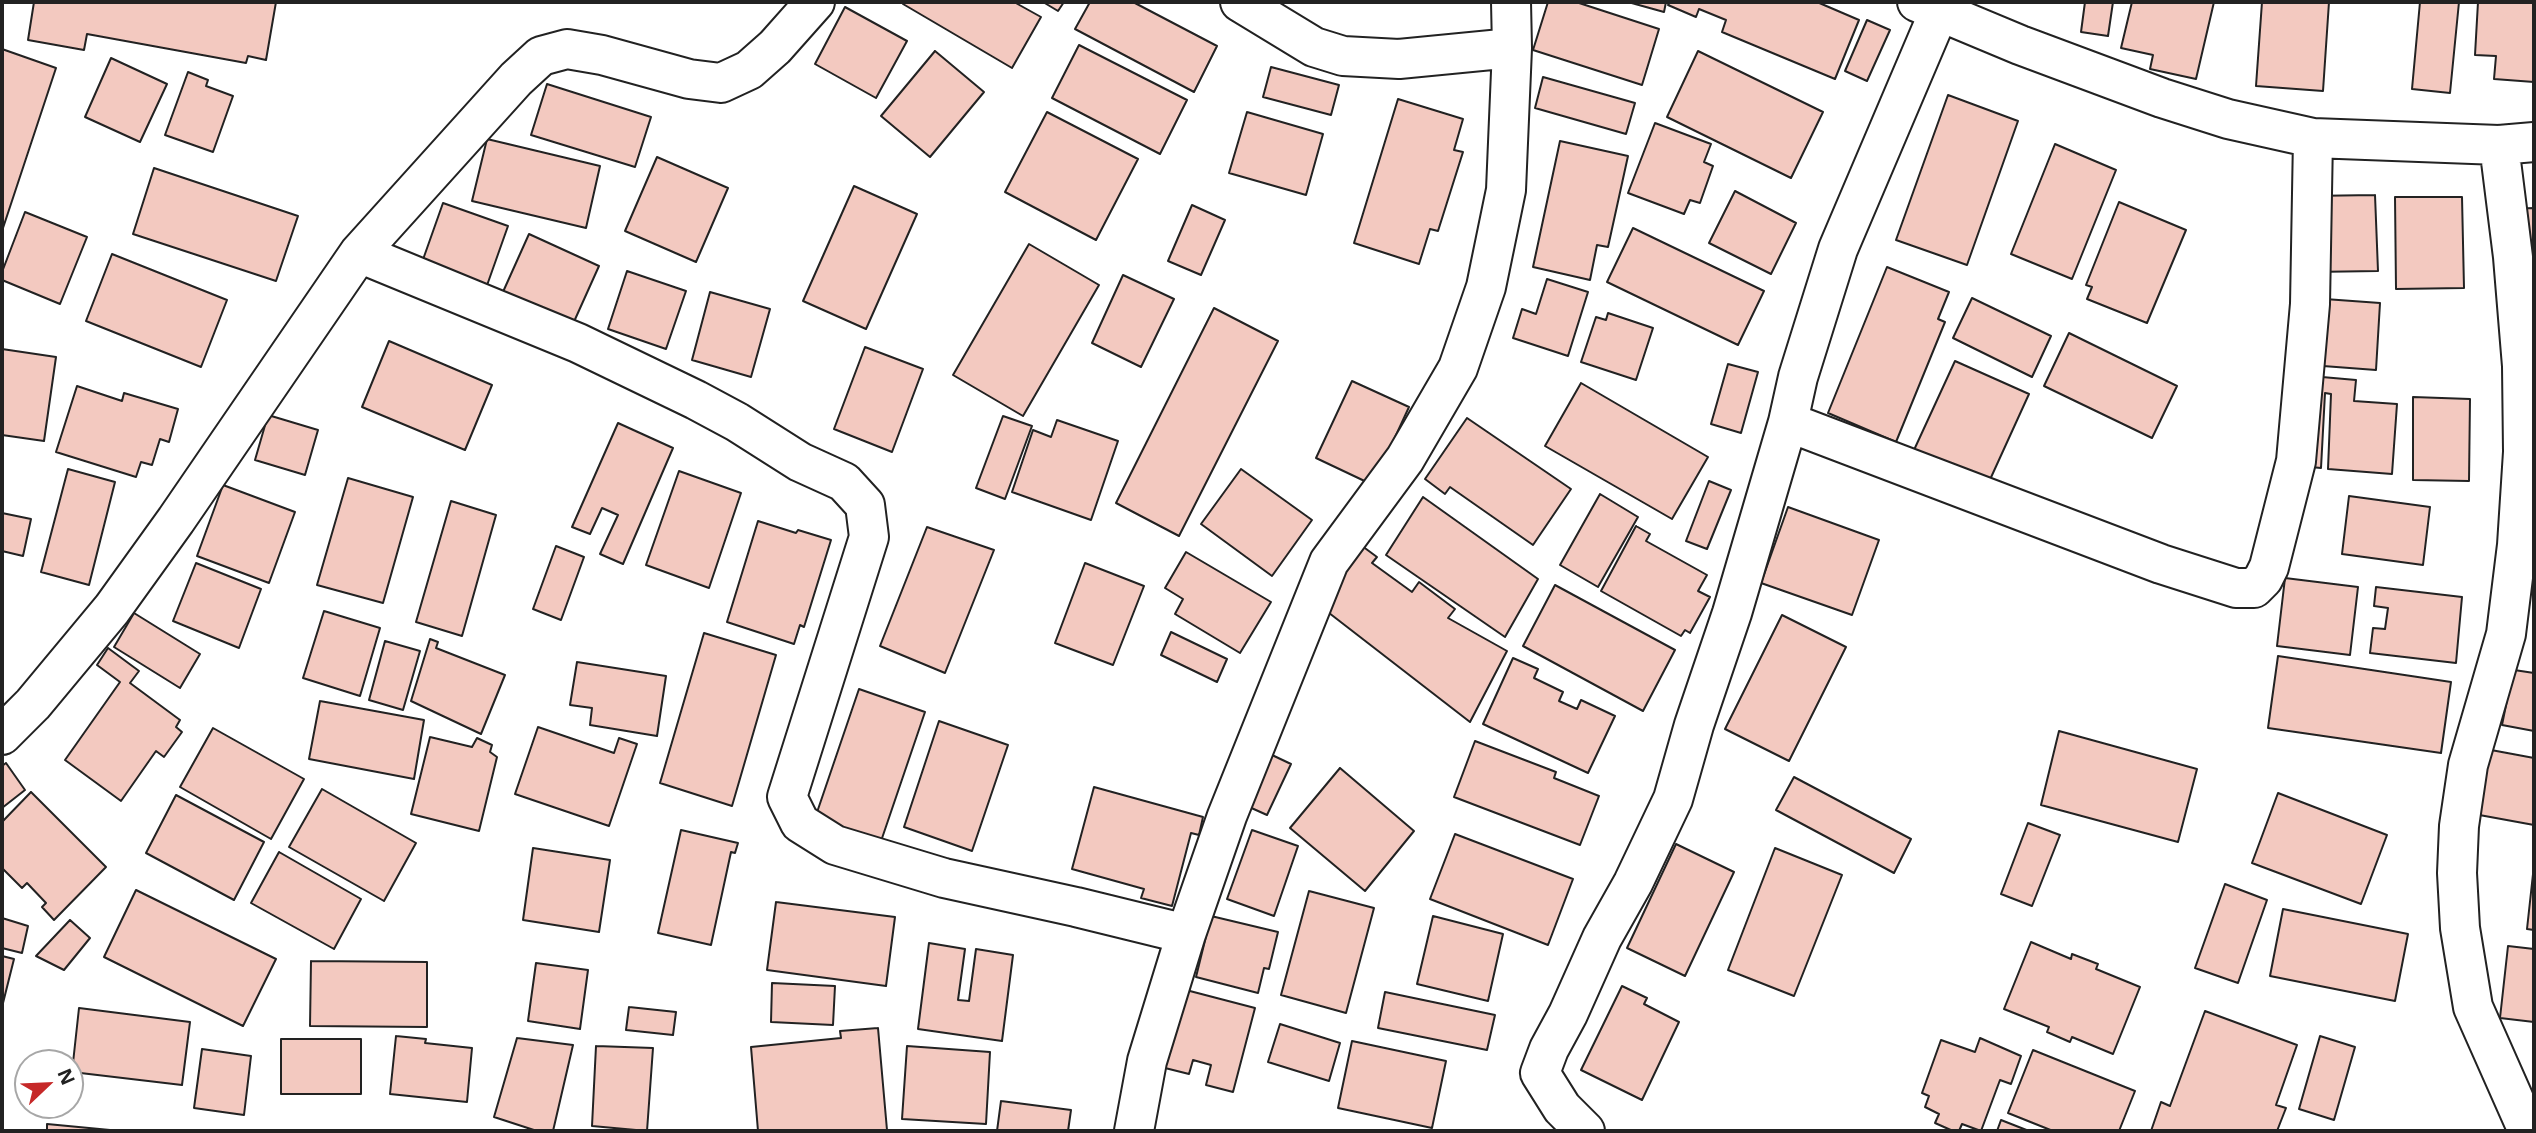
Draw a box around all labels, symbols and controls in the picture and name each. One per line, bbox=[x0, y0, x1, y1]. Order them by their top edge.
north arrow bbox=[14, 1049, 84, 1119]
text: N bbox=[52, 1064, 81, 1089]

